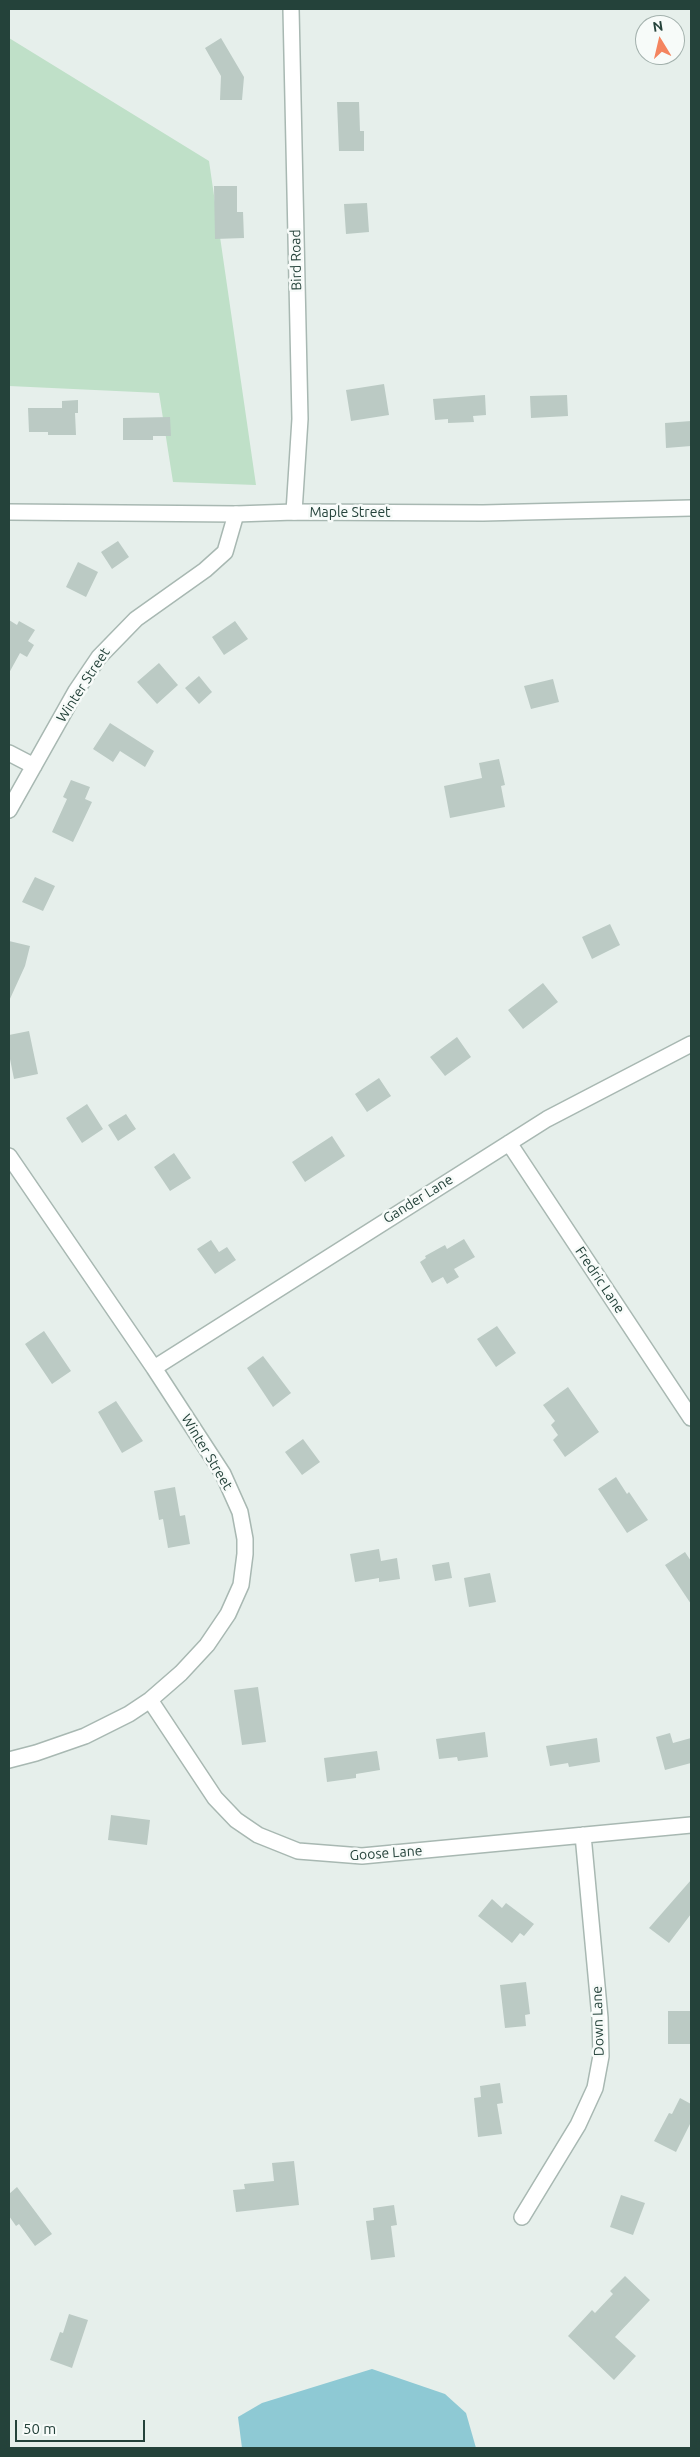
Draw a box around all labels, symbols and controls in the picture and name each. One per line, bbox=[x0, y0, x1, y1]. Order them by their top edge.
north arrow bbox=[635, 15, 685, 65]
text: N bbox=[651, 17, 664, 35]
street label: Bird Road bbox=[287, 229, 305, 291]
street label: Maple Street bbox=[309, 504, 391, 520]
street label: Winter Street bbox=[53, 645, 113, 725]
street label: Gander Lane bbox=[380, 1171, 456, 1227]
street label: Fredric Lane bbox=[572, 1243, 628, 1317]
street label: Winter Street bbox=[178, 1411, 236, 1493]
street label: Goose Lane bbox=[349, 1842, 423, 1864]
street label: Down Lane bbox=[588, 1986, 608, 2056]
scale bar bbox=[18, 2410, 148, 2442]
text: 50 m bbox=[23, 2420, 56, 2437]

